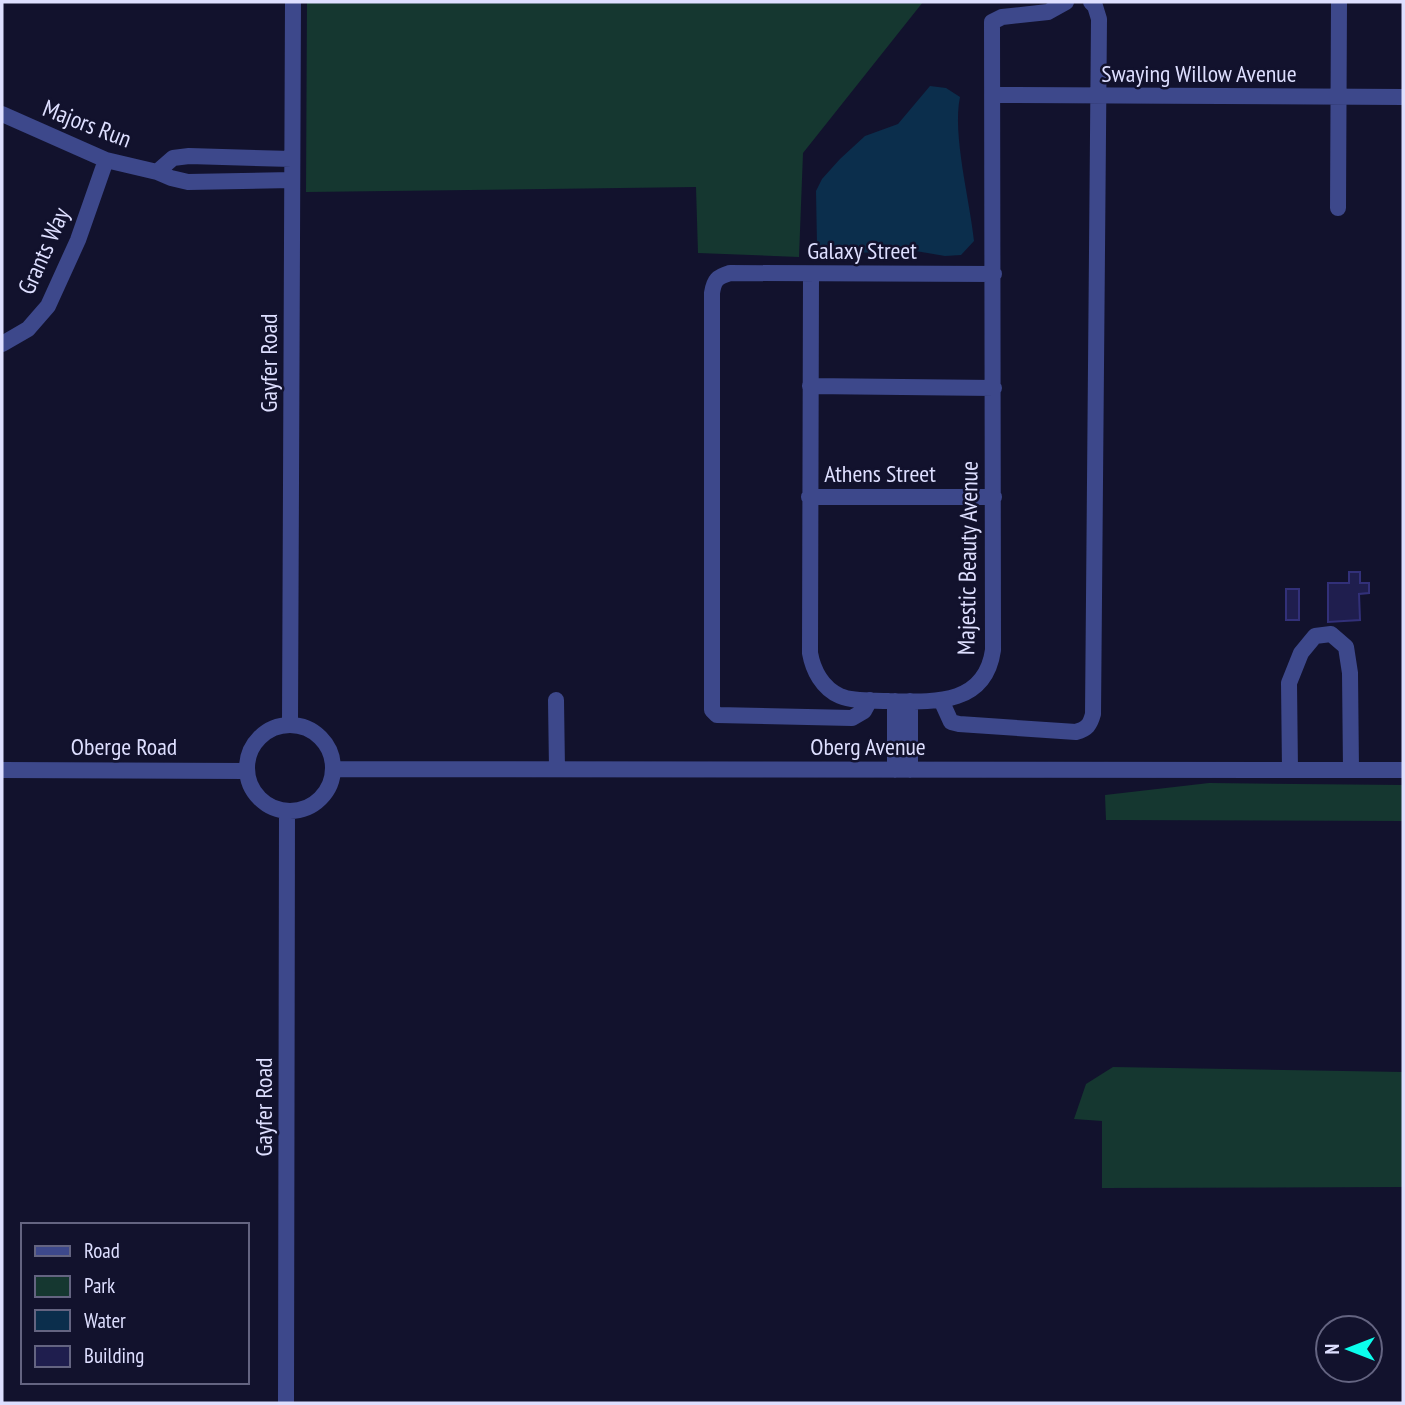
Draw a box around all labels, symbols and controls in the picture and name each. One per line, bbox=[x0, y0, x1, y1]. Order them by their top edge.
street label: Swaying Willow Avenue bbox=[1101, 58, 1297, 89]
street label: Majors Run bbox=[38, 92, 136, 155]
street label: Grants Way bbox=[11, 203, 76, 299]
street label: Galaxy Street bbox=[807, 235, 917, 266]
street label: Gayfer Road bbox=[253, 314, 284, 412]
street label: Athens Street bbox=[824, 458, 936, 489]
street label: Majestic Beauty Avenue bbox=[950, 461, 985, 655]
street label: Oberge Road bbox=[71, 731, 177, 762]
street label: Oberg Avenue bbox=[810, 731, 926, 762]
street label: Gayfer Road bbox=[248, 1058, 279, 1156]
legend bbox=[21, 1223, 248, 1384]
text: Road bbox=[84, 1237, 120, 1264]
text: Park bbox=[84, 1272, 115, 1299]
text: Water bbox=[84, 1307, 126, 1334]
north arrow bbox=[1314, 1314, 1384, 1384]
text: Building bbox=[84, 1342, 144, 1369]
text: N bbox=[1320, 1344, 1344, 1354]

